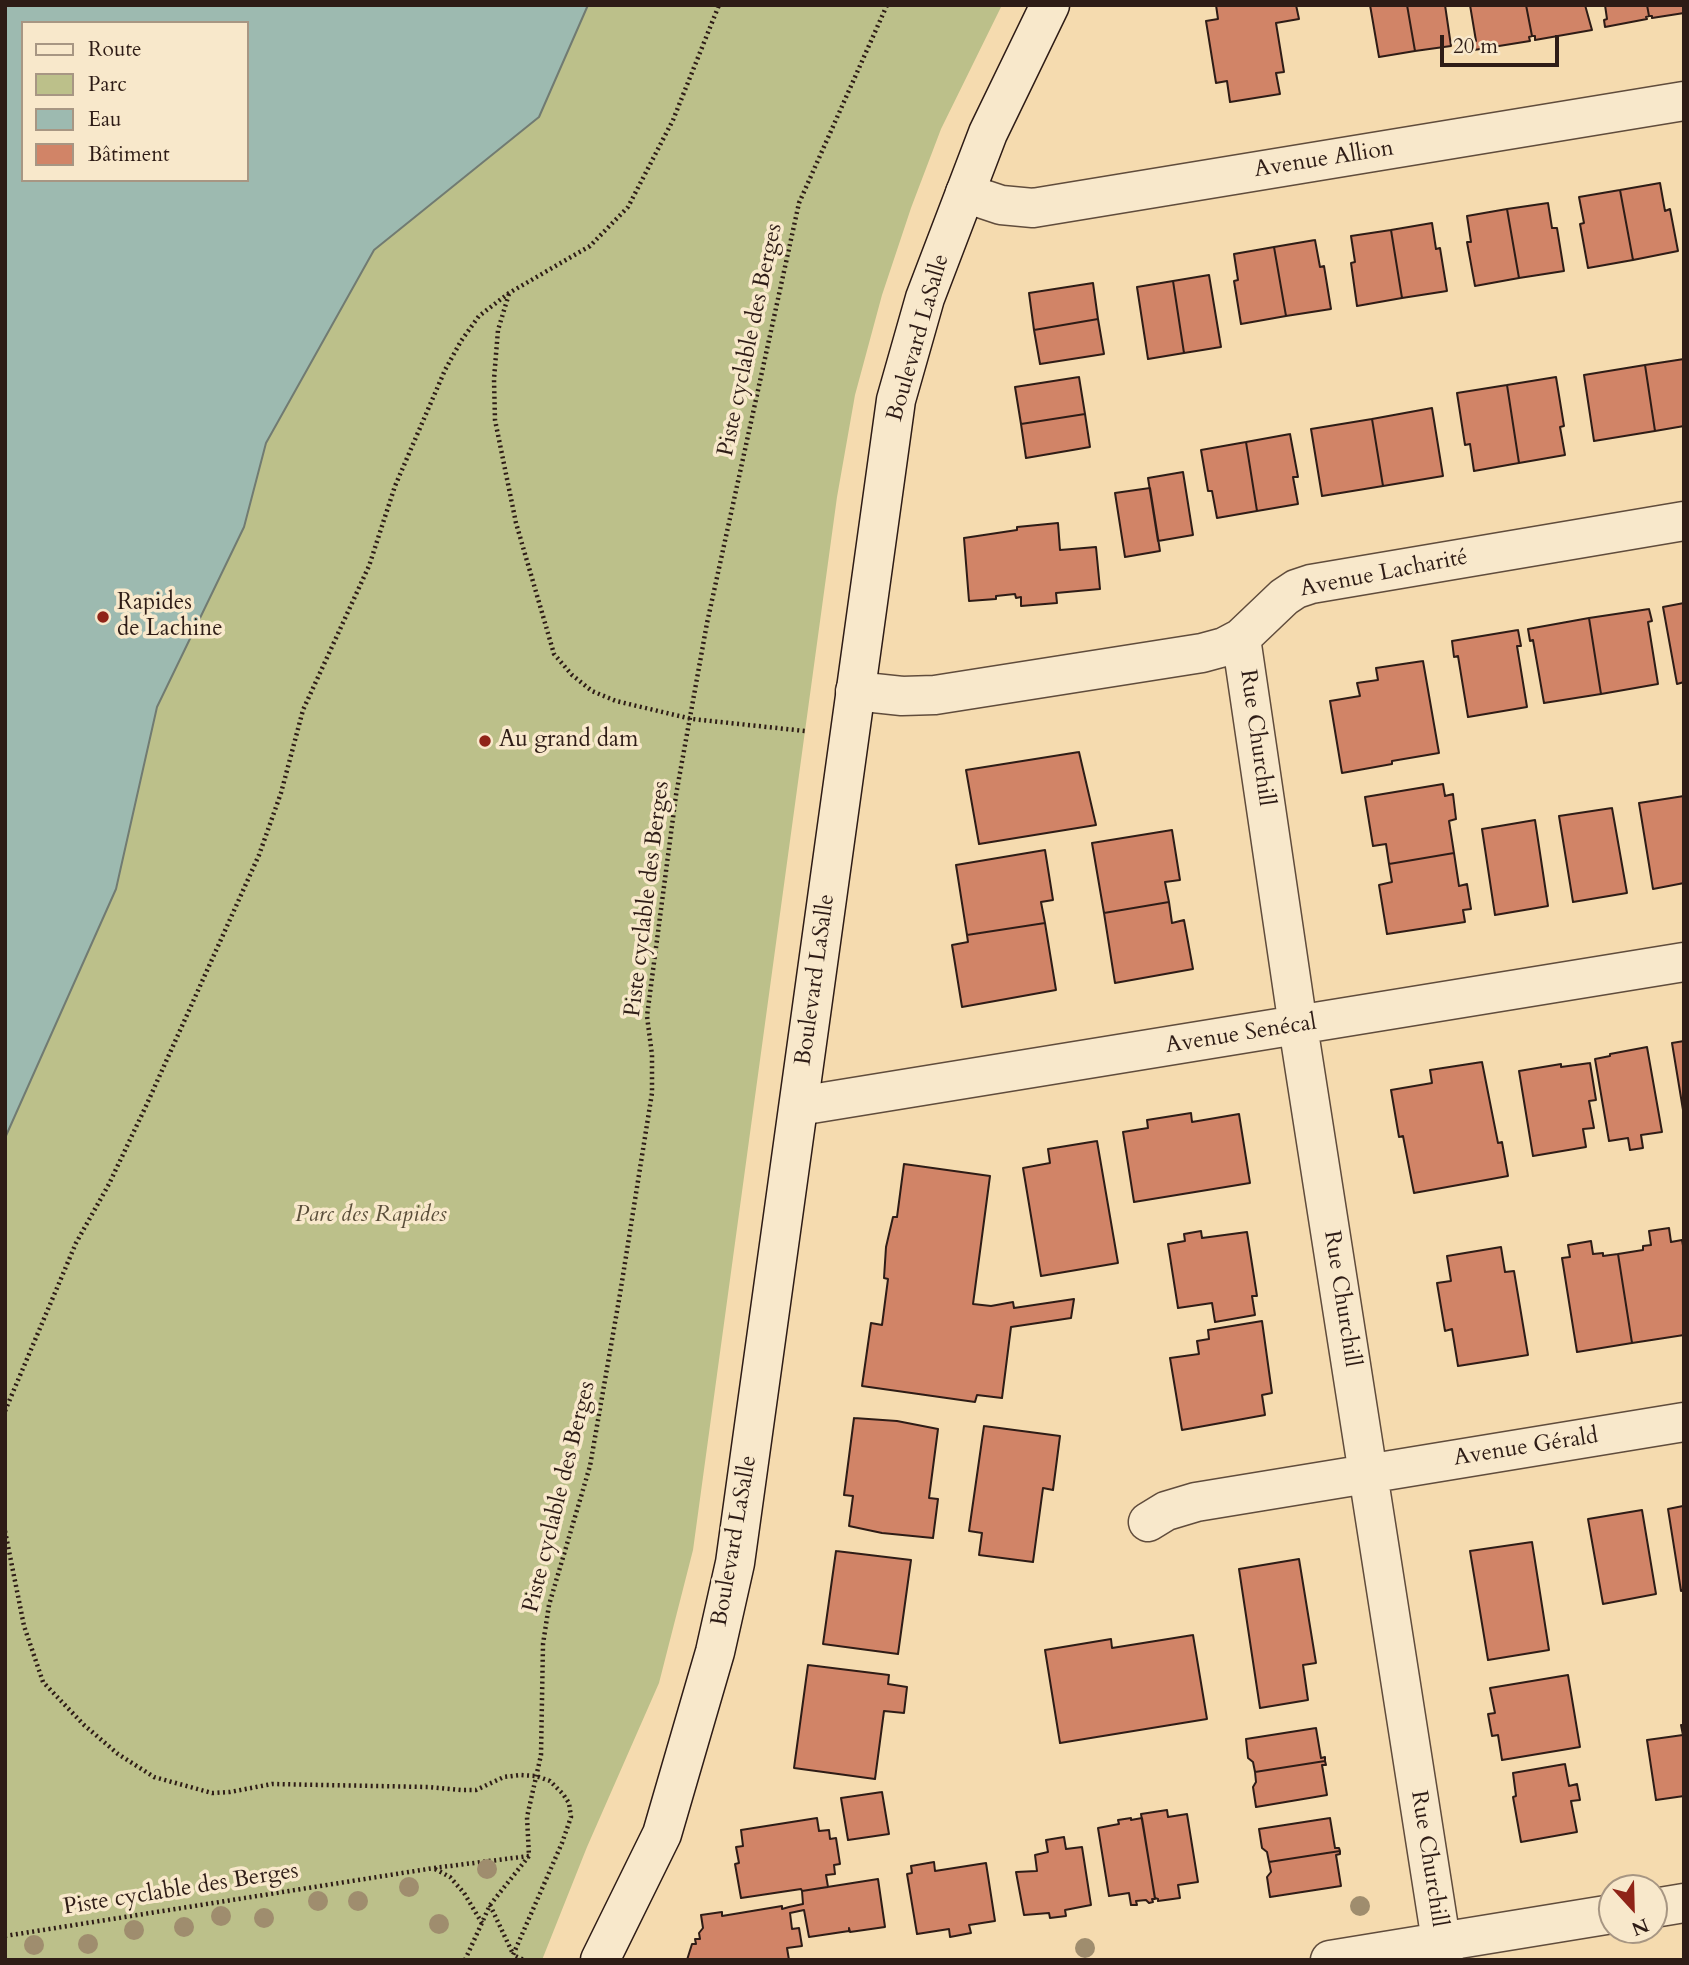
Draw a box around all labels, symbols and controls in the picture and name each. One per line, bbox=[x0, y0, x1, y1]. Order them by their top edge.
legend bbox=[21, 21, 248, 182]
scale bar bbox=[1444, 21, 1563, 65]
text: 20 m bbox=[1453, 32, 1498, 61]
text: Route bbox=[88, 35, 142, 64]
text: Parc bbox=[88, 70, 127, 99]
text: Eau bbox=[88, 105, 122, 134]
street label: Avenue Allion bbox=[1252, 135, 1396, 185]
text: Bâtiment bbox=[88, 140, 170, 169]
street label: Piste cyclable des Berges bbox=[713, 221, 789, 459]
street label: Boulevard LaSalle bbox=[882, 251, 956, 425]
street label: Avenue Lacharité bbox=[1298, 544, 1470, 604]
place label: Rapides de Lachine bbox=[117, 590, 223, 644]
marker: Rapides de Lachine bbox=[95, 609, 111, 625]
street label: Rue Churchill bbox=[1233, 668, 1279, 808]
place label: Au grand dam bbox=[499, 727, 639, 755]
marker: Au grand dam bbox=[477, 733, 493, 749]
street label: Piste cyclable des Berges bbox=[620, 779, 676, 1019]
street label: Boulevard LaSalle bbox=[790, 893, 842, 1067]
street label: Avenue Senécal bbox=[1164, 1009, 1318, 1061]
park label: Parc des Rapides bbox=[295, 1202, 447, 1230]
street label: Rue Churchill bbox=[1317, 1229, 1365, 1369]
street label: Piste cyclable des Berges bbox=[518, 1378, 602, 1616]
street label: Avenue Gérald bbox=[1452, 1423, 1600, 1473]
street label: Boulevard LaSalle bbox=[706, 1454, 764, 1628]
street label: Rue Churchill bbox=[1404, 1789, 1452, 1929]
street label: Piste cyclable des Berges bbox=[62, 1858, 300, 1922]
north arrow bbox=[1598, 1874, 1668, 1944]
text: N bbox=[1628, 1911, 1653, 1942]

